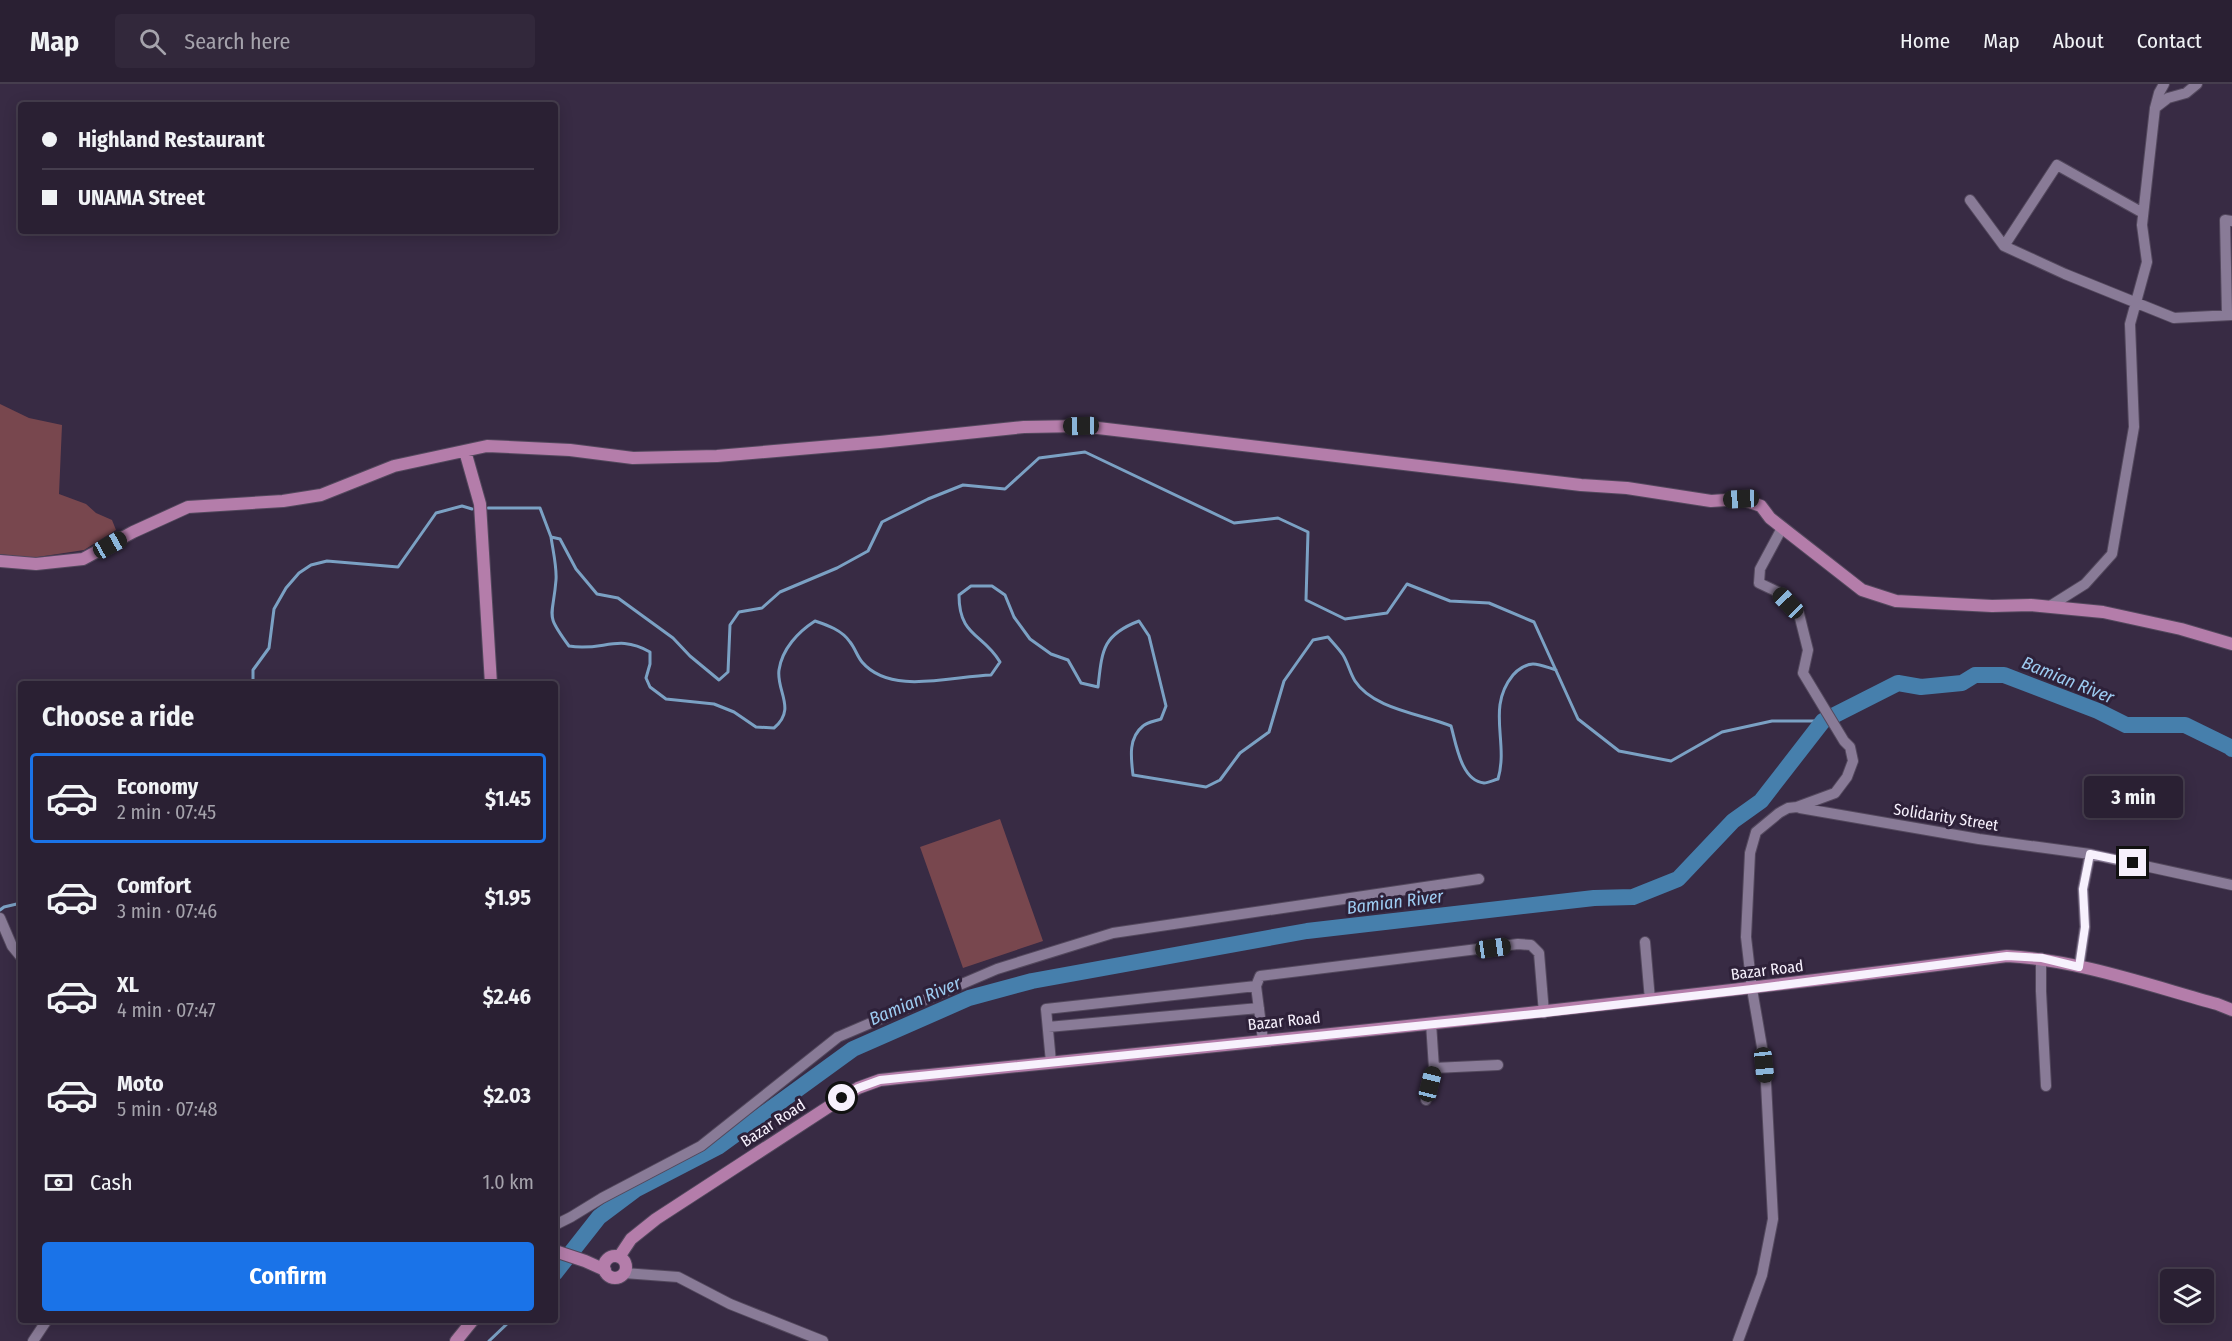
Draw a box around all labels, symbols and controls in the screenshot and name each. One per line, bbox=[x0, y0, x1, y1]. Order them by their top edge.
search box bbox=[115, 14, 535, 68]
text: Map bbox=[30, 25, 79, 58]
icon: search bbox=[136, 25, 169, 58]
text: Search here bbox=[184, 28, 290, 55]
text: Home bbox=[1900, 28, 1950, 54]
text: Map bbox=[1983, 28, 2020, 54]
text: About bbox=[2053, 28, 2104, 54]
text: Contact bbox=[2137, 28, 2202, 54]
text: Highland Restaurant bbox=[78, 126, 265, 153]
text: UNAMA Street bbox=[78, 184, 205, 211]
car bbox=[1063, 417, 1099, 435]
car bbox=[1723, 489, 1759, 509]
car bbox=[90, 528, 130, 562]
car bbox=[1769, 584, 1807, 622]
water label: Bamian River bbox=[2019, 652, 2118, 709]
text: Choose a ride bbox=[42, 701, 194, 733]
icon: car bbox=[45, 771, 99, 825]
text: Economy bbox=[117, 773, 198, 800]
callout: 3 min bbox=[2084, 776, 2182, 818]
text: $1.45 bbox=[485, 785, 531, 812]
text: 3 min bbox=[2111, 785, 2156, 809]
street label: Solidarity Street bbox=[1892, 799, 2001, 835]
text: 2 min · 07:45 bbox=[117, 800, 216, 824]
route end bbox=[2119, 849, 2146, 876]
icon: car bbox=[45, 870, 99, 924]
text: Comfort bbox=[117, 872, 191, 899]
text: $1.95 bbox=[485, 884, 531, 911]
water label: Bamian River bbox=[1345, 885, 1445, 919]
text: 3 min · 07:46 bbox=[117, 899, 217, 923]
car bbox=[1474, 937, 1512, 959]
street label: Bazar Road bbox=[1730, 956, 1804, 984]
icon: car bbox=[45, 969, 99, 1023]
text: XL bbox=[117, 971, 139, 998]
water label: Bamian River bbox=[866, 972, 965, 1030]
text: $2.46 bbox=[483, 983, 531, 1010]
text: 4 min · 07:47 bbox=[117, 998, 216, 1022]
street label: Bazar Road bbox=[1247, 1008, 1321, 1034]
car bbox=[1753, 1046, 1775, 1084]
car bbox=[1417, 1064, 1443, 1104]
icon: car bbox=[45, 1068, 99, 1122]
text: Moto bbox=[117, 1070, 164, 1097]
text: $2.03 bbox=[483, 1082, 531, 1109]
route start bbox=[828, 1084, 855, 1111]
street label: Bazar Road bbox=[737, 1095, 809, 1151]
text: 5 min · 07:48 bbox=[117, 1097, 217, 1121]
icon: cash bbox=[42, 1166, 75, 1199]
text: Cash bbox=[90, 1169, 133, 1196]
text: 1.0 km bbox=[482, 1170, 534, 1194]
button: Confirm bbox=[42, 1242, 534, 1311]
map controls bbox=[2160, 1269, 2214, 1323]
button: layers bbox=[2160, 1269, 2214, 1323]

